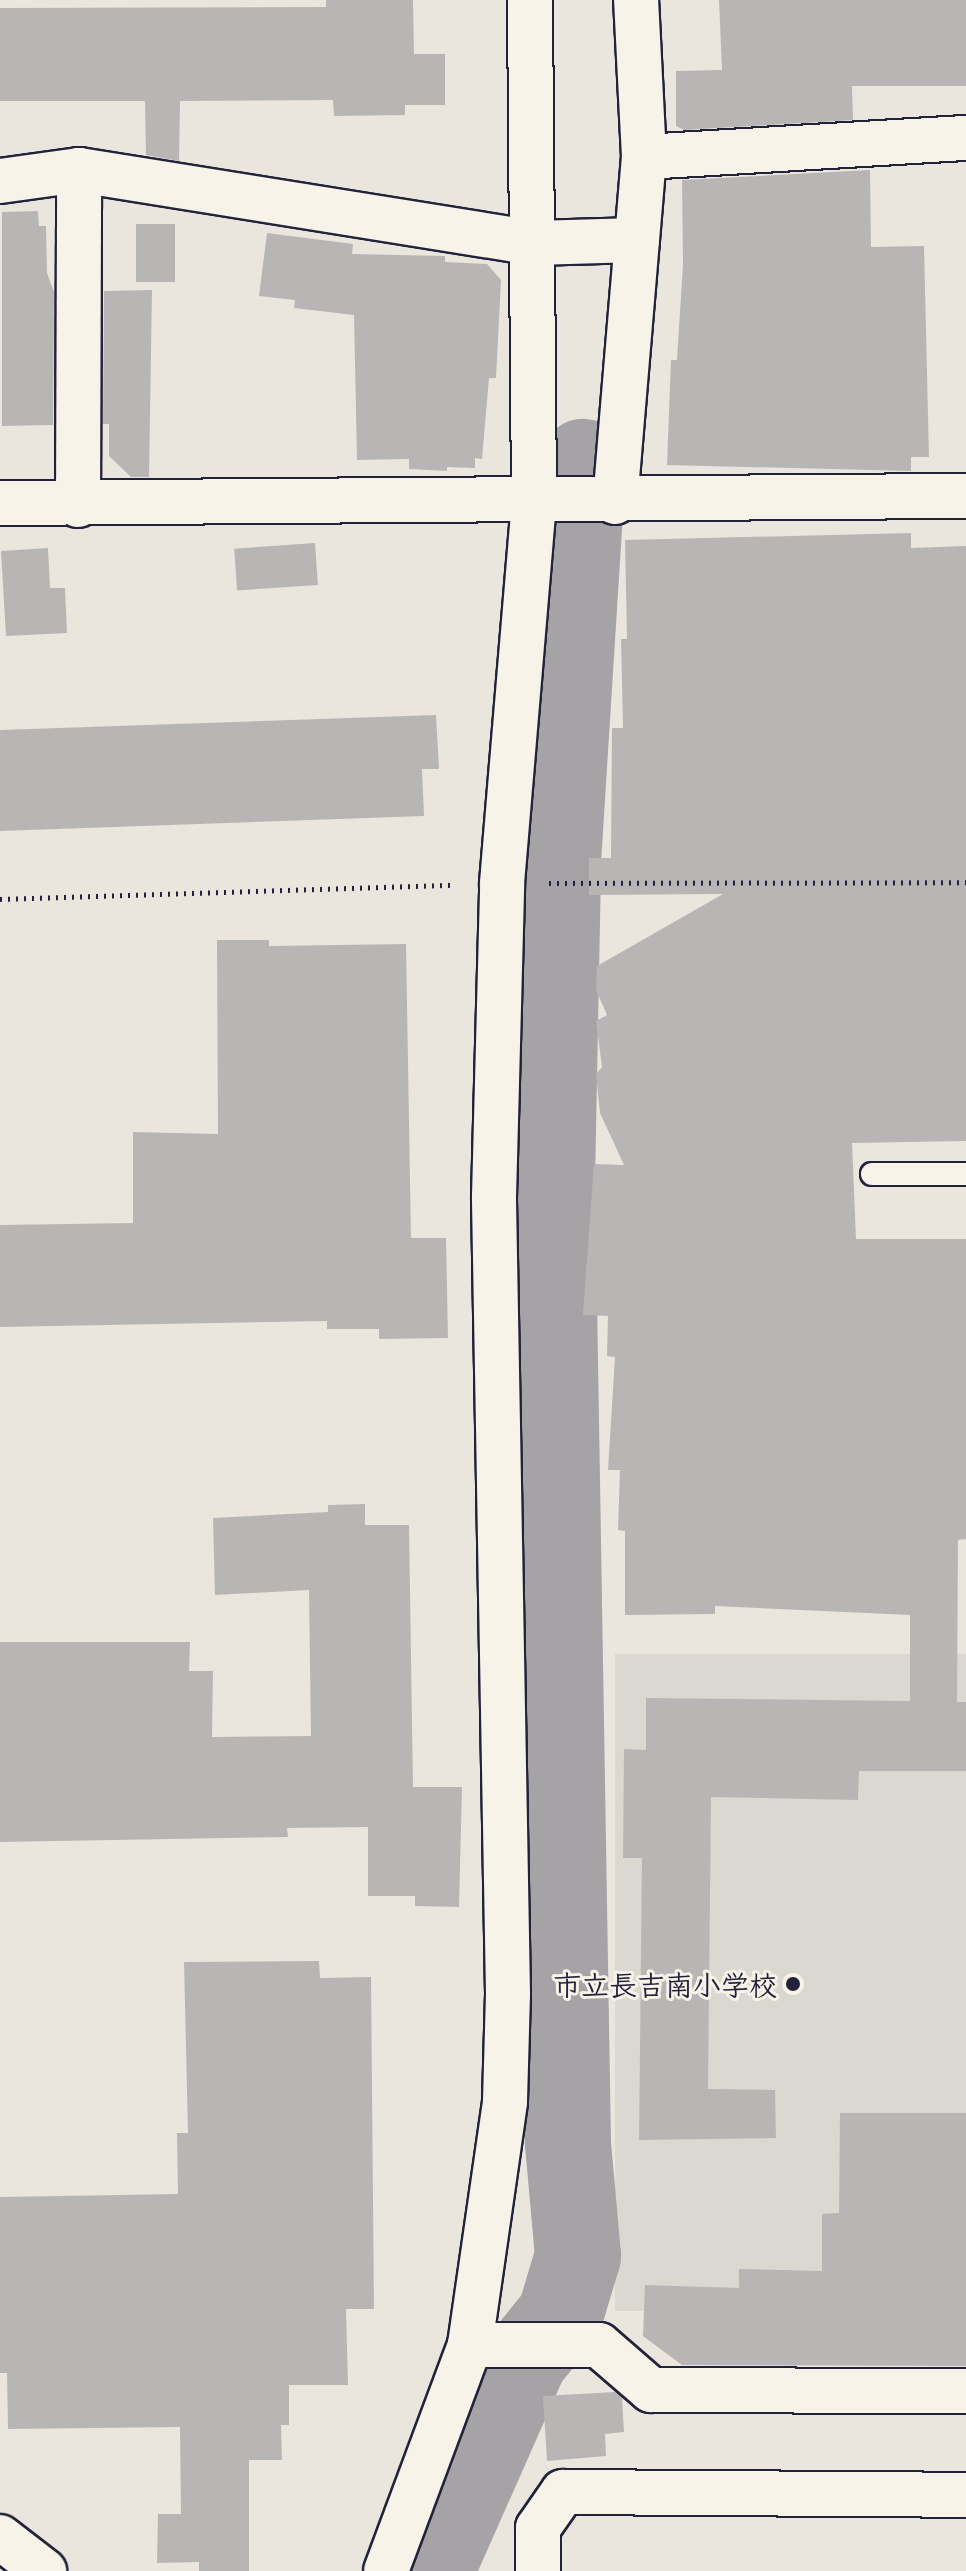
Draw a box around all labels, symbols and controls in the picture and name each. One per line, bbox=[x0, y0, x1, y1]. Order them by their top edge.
place label: 市立長吉南小学校 bbox=[553, 1967, 777, 2001]
marker: 市立長吉南小学校 bbox=[784, 1975, 802, 1993]

